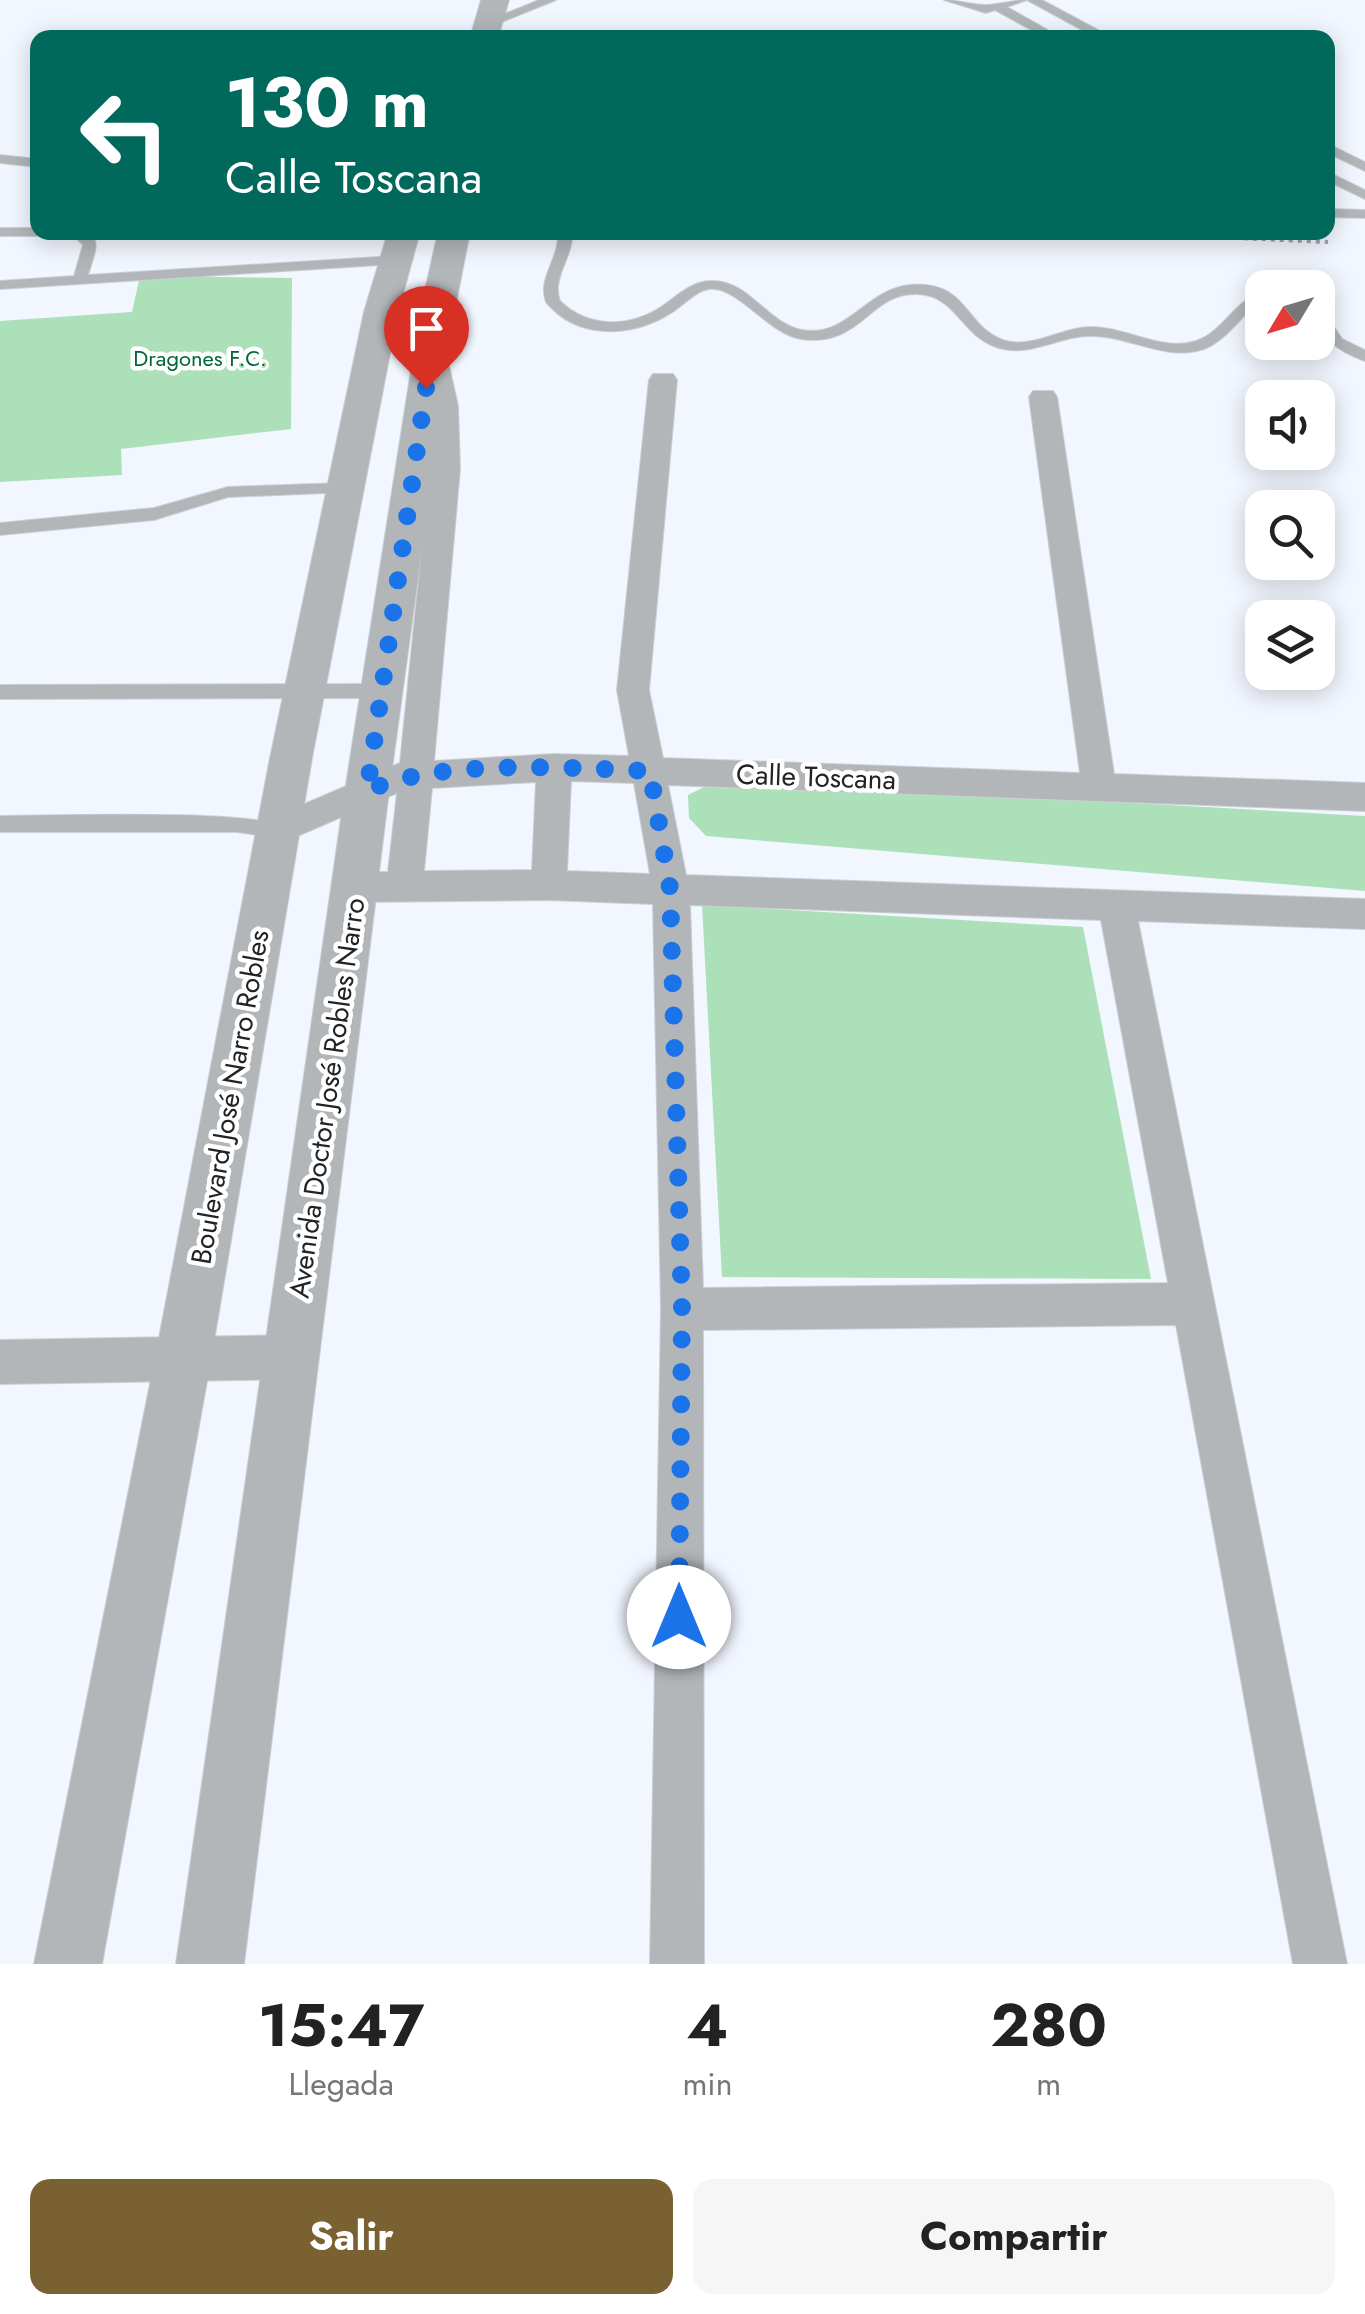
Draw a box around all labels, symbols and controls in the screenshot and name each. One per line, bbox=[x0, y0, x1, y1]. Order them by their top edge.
text: 130 m bbox=[225, 52, 429, 153]
icon: left bbox=[60, 70, 190, 200]
text: Calle Toscana bbox=[225, 145, 482, 210]
north arrow bbox=[1245, 270, 1335, 360]
map controls bbox=[1245, 270, 1335, 690]
pin bbox=[384, 286, 469, 389]
icon: arrive bbox=[399, 301, 454, 356]
park label: Dragones F.C. bbox=[133, 342, 267, 374]
button: sound bbox=[1245, 380, 1335, 470]
button: search bbox=[1245, 490, 1335, 580]
button: layers bbox=[1245, 600, 1335, 690]
street label: Calle Toscana bbox=[735, 754, 897, 800]
street label: Avenida Doctor José Robles Narro bbox=[279, 895, 375, 1301]
street label: Boulevard José Narro Robles bbox=[180, 927, 280, 1267]
position arrow bbox=[627, 1565, 731, 1669]
text: 15:47 bbox=[258, 1982, 425, 2069]
text: 4 bbox=[687, 1982, 728, 2069]
text: 280 bbox=[990, 1982, 1107, 2069]
text: Llegada bbox=[288, 2061, 394, 2107]
text: min bbox=[682, 2061, 733, 2107]
text: m bbox=[1036, 2061, 1061, 2107]
button: Salir bbox=[30, 2179, 673, 2294]
button: Compartir bbox=[693, 2179, 1335, 2294]

